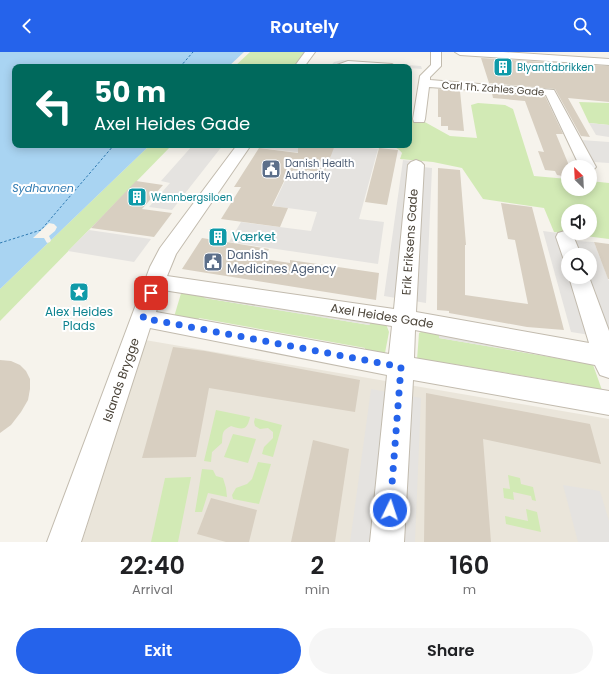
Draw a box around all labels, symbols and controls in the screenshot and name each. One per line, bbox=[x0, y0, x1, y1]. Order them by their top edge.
text: Routely bbox=[270, 14, 339, 39]
icon: back bbox=[16, 15, 38, 37]
icon: search bbox=[571, 15, 593, 37]
building icon: Blyantfabrikken bbox=[492, 56, 514, 78]
place label: Blyantfabrikken bbox=[517, 60, 594, 75]
text: 50 m bbox=[94, 73, 166, 112]
street label: Carl Th. Zahles Gade bbox=[441, 77, 545, 100]
icon: left bbox=[28, 80, 80, 132]
text: Axel Heides Gade bbox=[94, 111, 250, 136]
place label: Danish Health Authority bbox=[285, 156, 354, 183]
public building icon: Danish Health Authority bbox=[260, 158, 282, 180]
north arrow bbox=[561, 160, 597, 196]
map controls bbox=[561, 160, 597, 284]
water label: Sydhavnen bbox=[12, 180, 74, 196]
building icon: Wennbergsiloen bbox=[126, 186, 148, 208]
street label: Erik Eriksens Gade bbox=[397, 188, 422, 296]
place label: Wennbergsiloen bbox=[151, 190, 232, 205]
button: sound bbox=[561, 204, 597, 240]
building icon: Værket bbox=[207, 226, 229, 248]
place label: Værket bbox=[232, 228, 276, 245]
place label: Danish Medicines Agency bbox=[227, 246, 336, 277]
button: search bbox=[561, 248, 597, 284]
public building icon: Danish Medicines Agency bbox=[202, 251, 224, 273]
pin bbox=[134, 276, 168, 310]
place icon: Alex Heides Plads bbox=[68, 281, 90, 303]
icon: arrive bbox=[140, 282, 162, 304]
street label: Axel Heides Gade bbox=[329, 299, 435, 332]
place label: Alex Heides Plads bbox=[45, 303, 113, 334]
street label: Islands Brygge bbox=[98, 336, 143, 424]
position arrow bbox=[369, 489, 411, 531]
text: 22:40 bbox=[120, 549, 185, 582]
text: 2 bbox=[310, 549, 324, 582]
text: 160 bbox=[450, 549, 489, 582]
text: Arrival bbox=[132, 580, 173, 599]
text: min bbox=[305, 580, 330, 599]
text: m bbox=[463, 580, 476, 599]
button: Exit bbox=[16, 628, 301, 674]
button: Share bbox=[309, 628, 593, 674]

